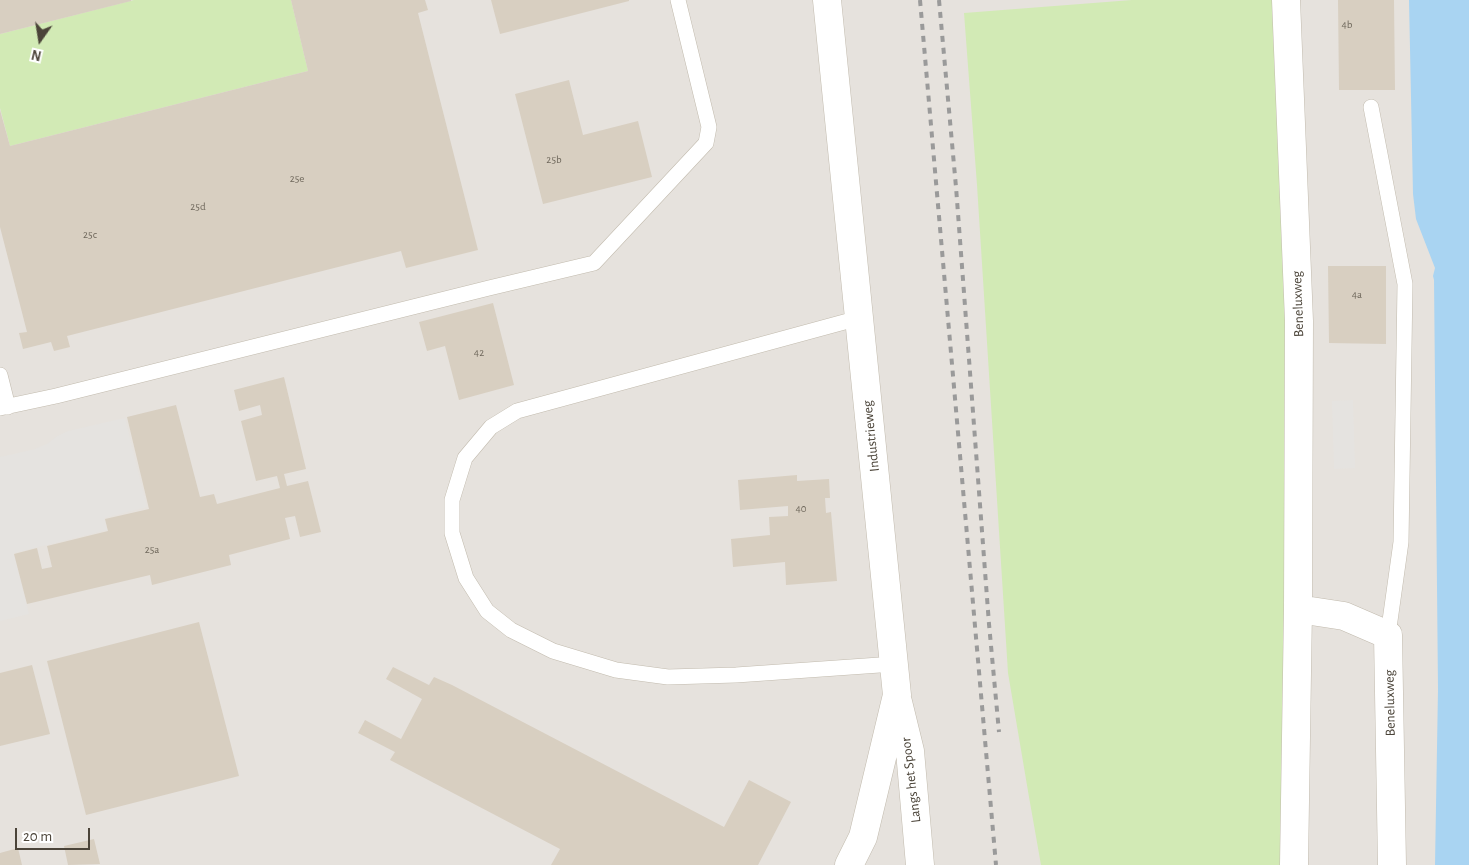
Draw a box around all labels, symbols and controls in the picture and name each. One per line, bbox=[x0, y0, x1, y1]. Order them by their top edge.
north arrow bbox=[15, 15, 65, 65]
house number: 4b bbox=[1342, 18, 1352, 32]
text: N bbox=[30, 47, 43, 63]
house number: 25b bbox=[546, 153, 562, 167]
house number: 25e bbox=[290, 172, 304, 186]
house number: 25d bbox=[190, 200, 206, 214]
house number: 25c bbox=[83, 228, 97, 242]
street label: Beneluxweg bbox=[1288, 270, 1308, 338]
house number: 4a bbox=[1352, 288, 1362, 302]
house number: 42 bbox=[474, 346, 484, 360]
street label: Industrieweg bbox=[859, 400, 883, 472]
house number: 40 bbox=[795, 502, 807, 516]
house number: 25a bbox=[145, 543, 159, 557]
street label: Beneluxweg bbox=[1381, 670, 1399, 736]
street label: Langs het Spoor bbox=[897, 736, 925, 824]
scale bar bbox=[18, 818, 92, 850]
text: 20 m bbox=[23, 829, 52, 844]

